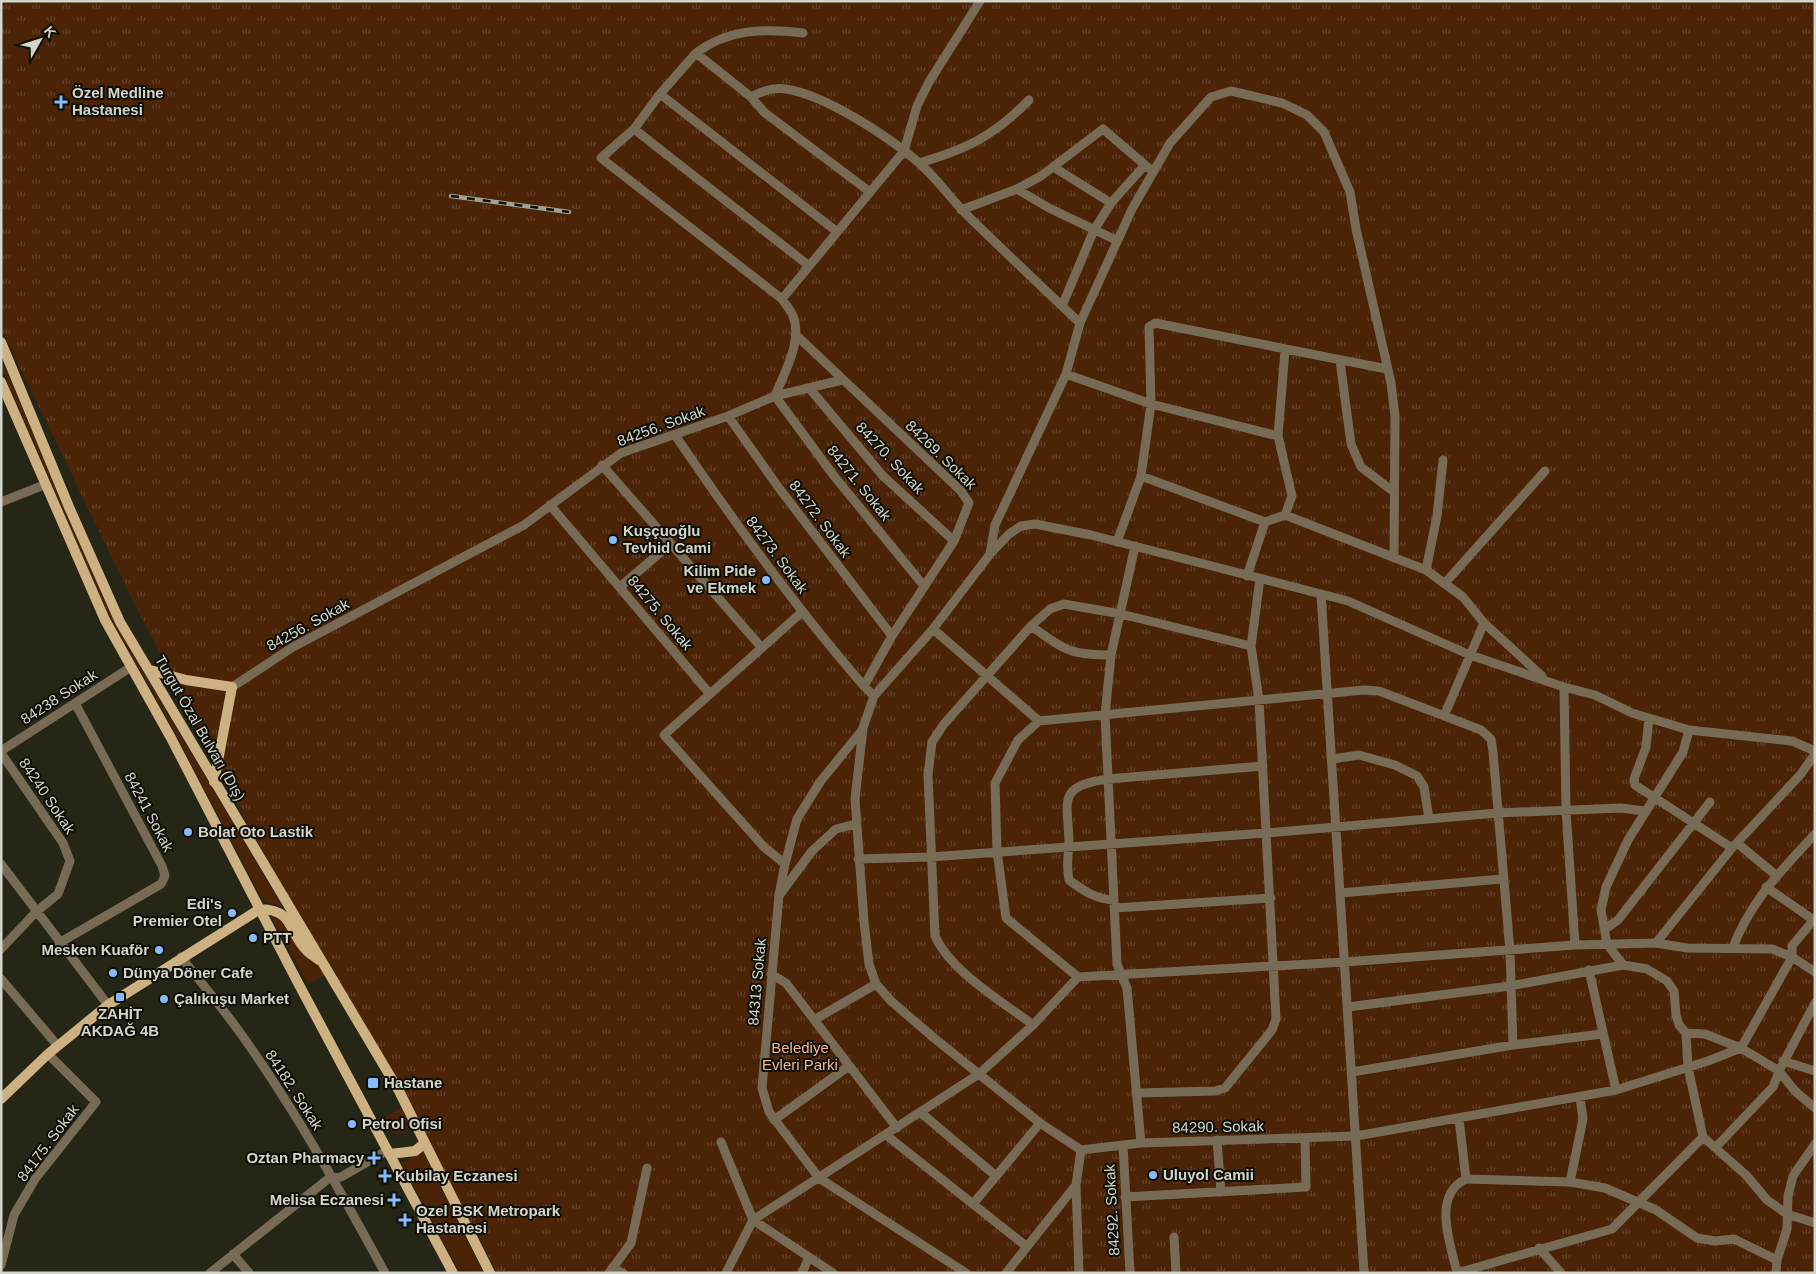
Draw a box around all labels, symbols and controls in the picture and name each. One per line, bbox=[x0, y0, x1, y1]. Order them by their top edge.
north arrow bbox=[15, 15, 65, 65]
text: K bbox=[41, 23, 60, 41]
place label: Özel Medline Hastanesi bbox=[72, 84, 164, 118]
marker: Özel Medline Hastanesi bbox=[54, 95, 68, 109]
street label: 84256. Sokak bbox=[615, 402, 707, 449]
street label: 84269. Sokak bbox=[902, 417, 981, 493]
street label: 84270. Sokak bbox=[853, 418, 928, 497]
street label: 84271. Sokak bbox=[824, 442, 895, 524]
street label: 84272. Sokak bbox=[786, 477, 855, 561]
street label: 84273. Sokak bbox=[743, 513, 812, 597]
place label: Kuşçuoğlu Tevhid Cami bbox=[623, 522, 711, 556]
marker: Kuşçuoğlu Tevhid Cami bbox=[607, 534, 619, 546]
place label: Kilim Pide ve Ekmek bbox=[683, 562, 757, 596]
street label: 84275. Sokak bbox=[624, 572, 697, 654]
marker: Kilim Pide ve Ekmek bbox=[760, 574, 772, 586]
street label: 84256. Sokak bbox=[264, 595, 352, 654]
street label: Turgut Özal Bulvarı (Dış) bbox=[152, 652, 249, 804]
street label: 84238 Sokak bbox=[17, 665, 100, 728]
street label: 84240 Sokak bbox=[16, 755, 79, 837]
street label: 84241 Sokak bbox=[121, 769, 178, 855]
place label: Bolat Oto Lastik bbox=[198, 823, 314, 840]
marker: Bolat Oto Lastik bbox=[182, 826, 194, 838]
place label: Edi's Premier Otel bbox=[133, 895, 222, 929]
marker: Edi's Premier Otel bbox=[226, 907, 238, 919]
place label: PTT bbox=[263, 929, 291, 946]
marker: PTT bbox=[247, 932, 259, 944]
street label: 84313 Sokak bbox=[744, 937, 769, 1026]
place label: Mesken Kuaför bbox=[41, 941, 149, 958]
marker: Mesken Kuaför bbox=[153, 944, 165, 956]
place label: Dünya Döner Cafe bbox=[123, 964, 253, 981]
marker: Dünya Döner Cafe bbox=[107, 967, 119, 979]
place label: Çalıkuşu Market bbox=[174, 990, 289, 1007]
marker: ZAHİT AKDAĞ 4B bbox=[114, 991, 126, 1003]
marker: Çalıkuşu Market bbox=[158, 993, 170, 1005]
place label: ZAHİT AKDAĞ 4B bbox=[81, 1005, 159, 1039]
park label: Belediye Evleri Parki bbox=[762, 1039, 838, 1073]
street label: 84182. Sokak bbox=[262, 1047, 327, 1133]
place label: Hastane bbox=[384, 1074, 442, 1091]
marker: Hastane bbox=[366, 1076, 380, 1090]
street label: 84175. Sokak bbox=[13, 1101, 82, 1184]
place label: Petrol Ofisi bbox=[362, 1115, 442, 1132]
street label: 84290. Sokak bbox=[1172, 1117, 1264, 1136]
marker: Petrol Ofisi bbox=[346, 1118, 358, 1130]
place label: Oztan Pharmacy bbox=[246, 1149, 365, 1166]
marker: Oztan Pharmacy bbox=[368, 1152, 380, 1164]
street label: 84292. Sokak bbox=[1101, 1163, 1122, 1256]
place label: Uluyol Camii bbox=[1163, 1166, 1254, 1183]
place label: Kubilay Eczanesi bbox=[395, 1167, 518, 1184]
marker: Uluyol Camii bbox=[1147, 1169, 1159, 1181]
marker: Kubilay Eczanesi bbox=[379, 1170, 391, 1182]
place label: Melisa Eczanesi bbox=[270, 1191, 384, 1208]
marker: Melisa Eczanesi bbox=[388, 1194, 400, 1206]
place label: Ozel BSK Metropark Hastanesi bbox=[416, 1202, 561, 1236]
marker: Ozel BSK Metropark Hastanesi bbox=[398, 1213, 412, 1227]

